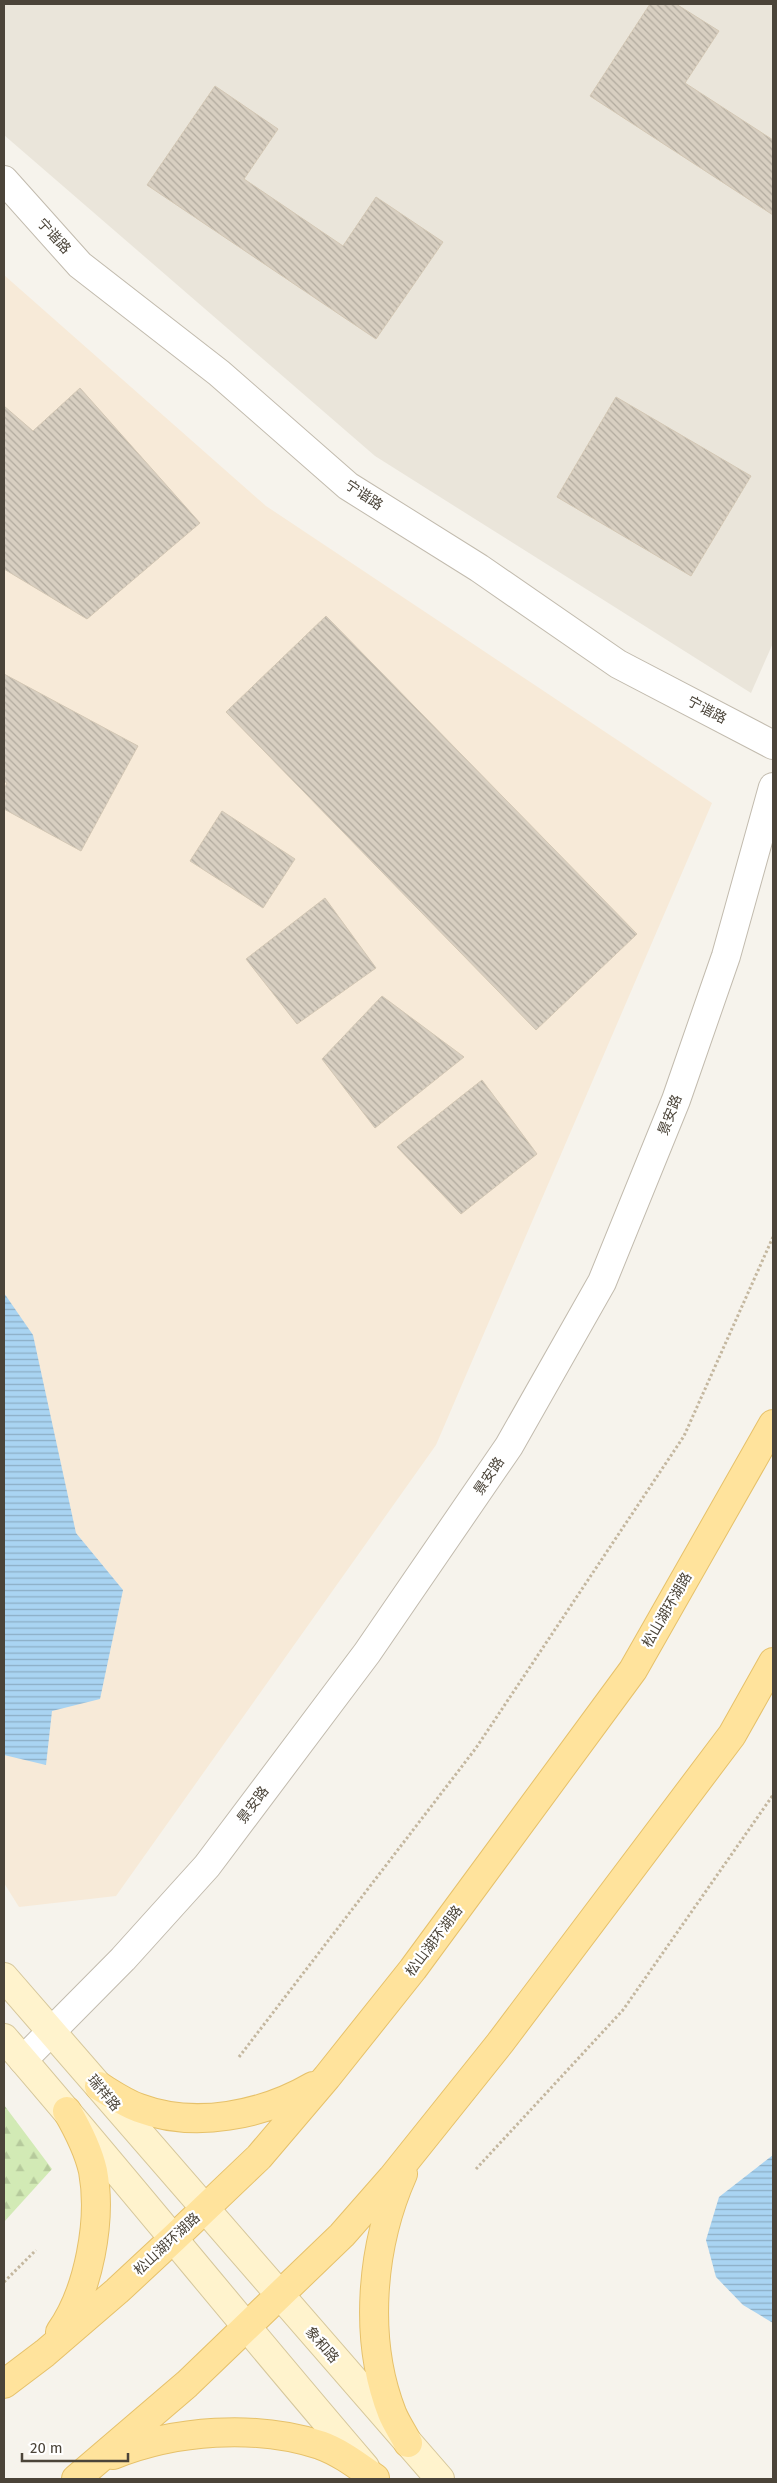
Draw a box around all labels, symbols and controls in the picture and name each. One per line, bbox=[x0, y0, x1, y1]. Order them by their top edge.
street label: 宁谐路 bbox=[34, 215, 74, 257]
street label: 宁谐路 bbox=[342, 476, 386, 514]
street label: 宁谐路 bbox=[684, 693, 730, 727]
street label: 景安路 bbox=[655, 1092, 685, 1138]
street label: 景安路 bbox=[470, 1454, 508, 1498]
street label: 松山湖环湖路 bbox=[639, 1569, 695, 1651]
street label: 景安路 bbox=[234, 1783, 272, 1827]
street label: 松山湖环湖路 bbox=[402, 1902, 466, 1980]
street label: 瑞祥路 bbox=[84, 2071, 124, 2115]
street label: 松山湖环湖路 bbox=[130, 2209, 204, 2279]
street label: 象和路 bbox=[302, 2324, 342, 2366]
scale bar bbox=[22, 2430, 129, 2462]
text: 20 m bbox=[30, 2439, 63, 2457]

